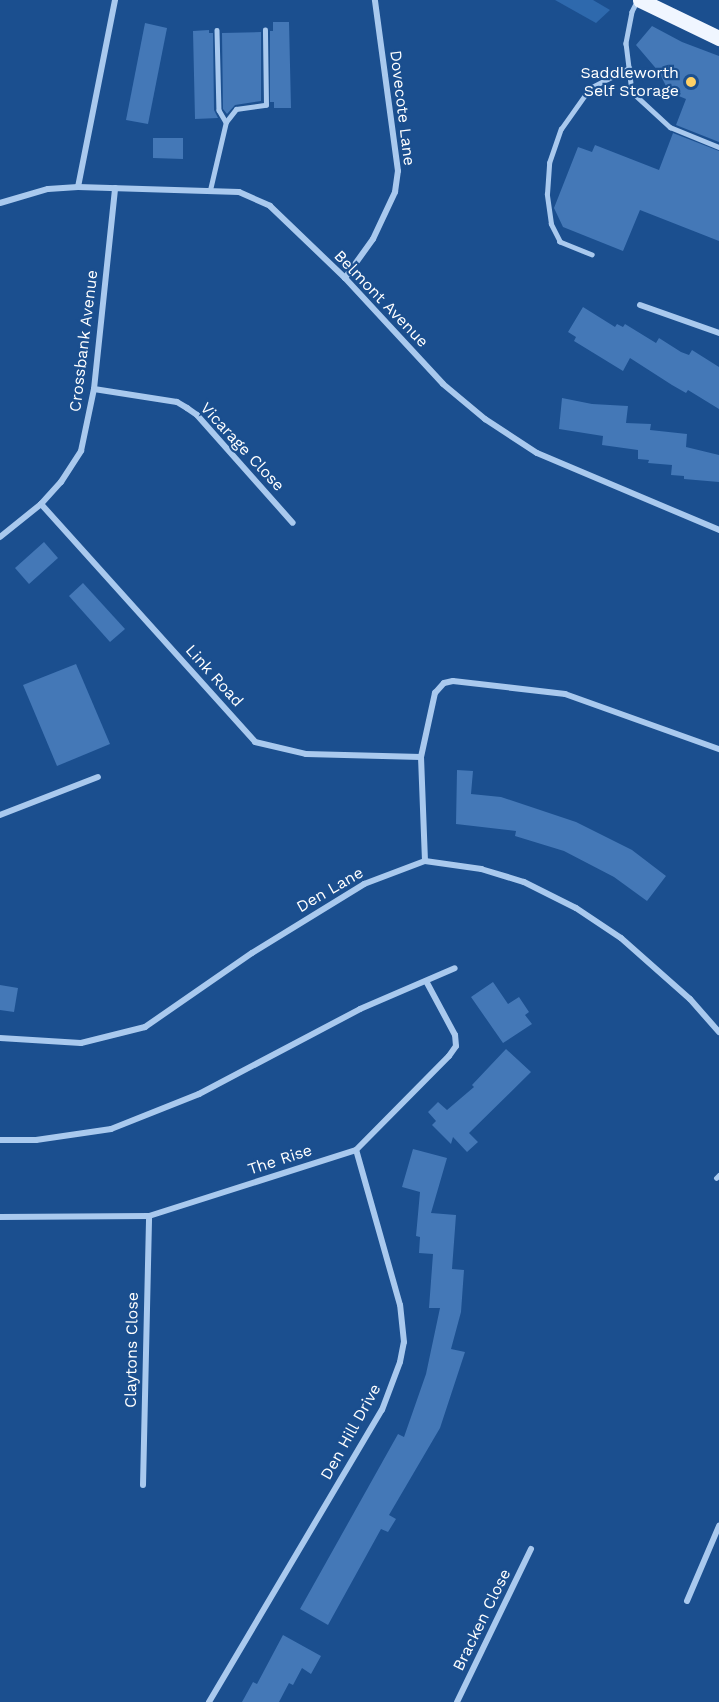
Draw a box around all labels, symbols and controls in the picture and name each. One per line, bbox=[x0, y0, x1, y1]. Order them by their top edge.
street label: Dovecote Lane bbox=[385, 49, 419, 167]
place label: Saddleworth Self Storage bbox=[580, 63, 679, 101]
marker: Saddleworth Self Storage bbox=[684, 75, 698, 89]
street label: Belmont Avenue bbox=[330, 246, 432, 352]
street label: Crossbank Avenue bbox=[66, 268, 102, 414]
street label: Vicarage Close bbox=[196, 399, 288, 495]
street label: Link Road bbox=[181, 641, 247, 711]
street label: Den Lane bbox=[293, 863, 367, 917]
street label: The Rise bbox=[245, 1141, 315, 1179]
street label: Claytons Close bbox=[121, 1292, 143, 1408]
street label: Den Hill Drive bbox=[317, 1380, 385, 1484]
street label: Bracken Close bbox=[449, 1566, 515, 1674]

